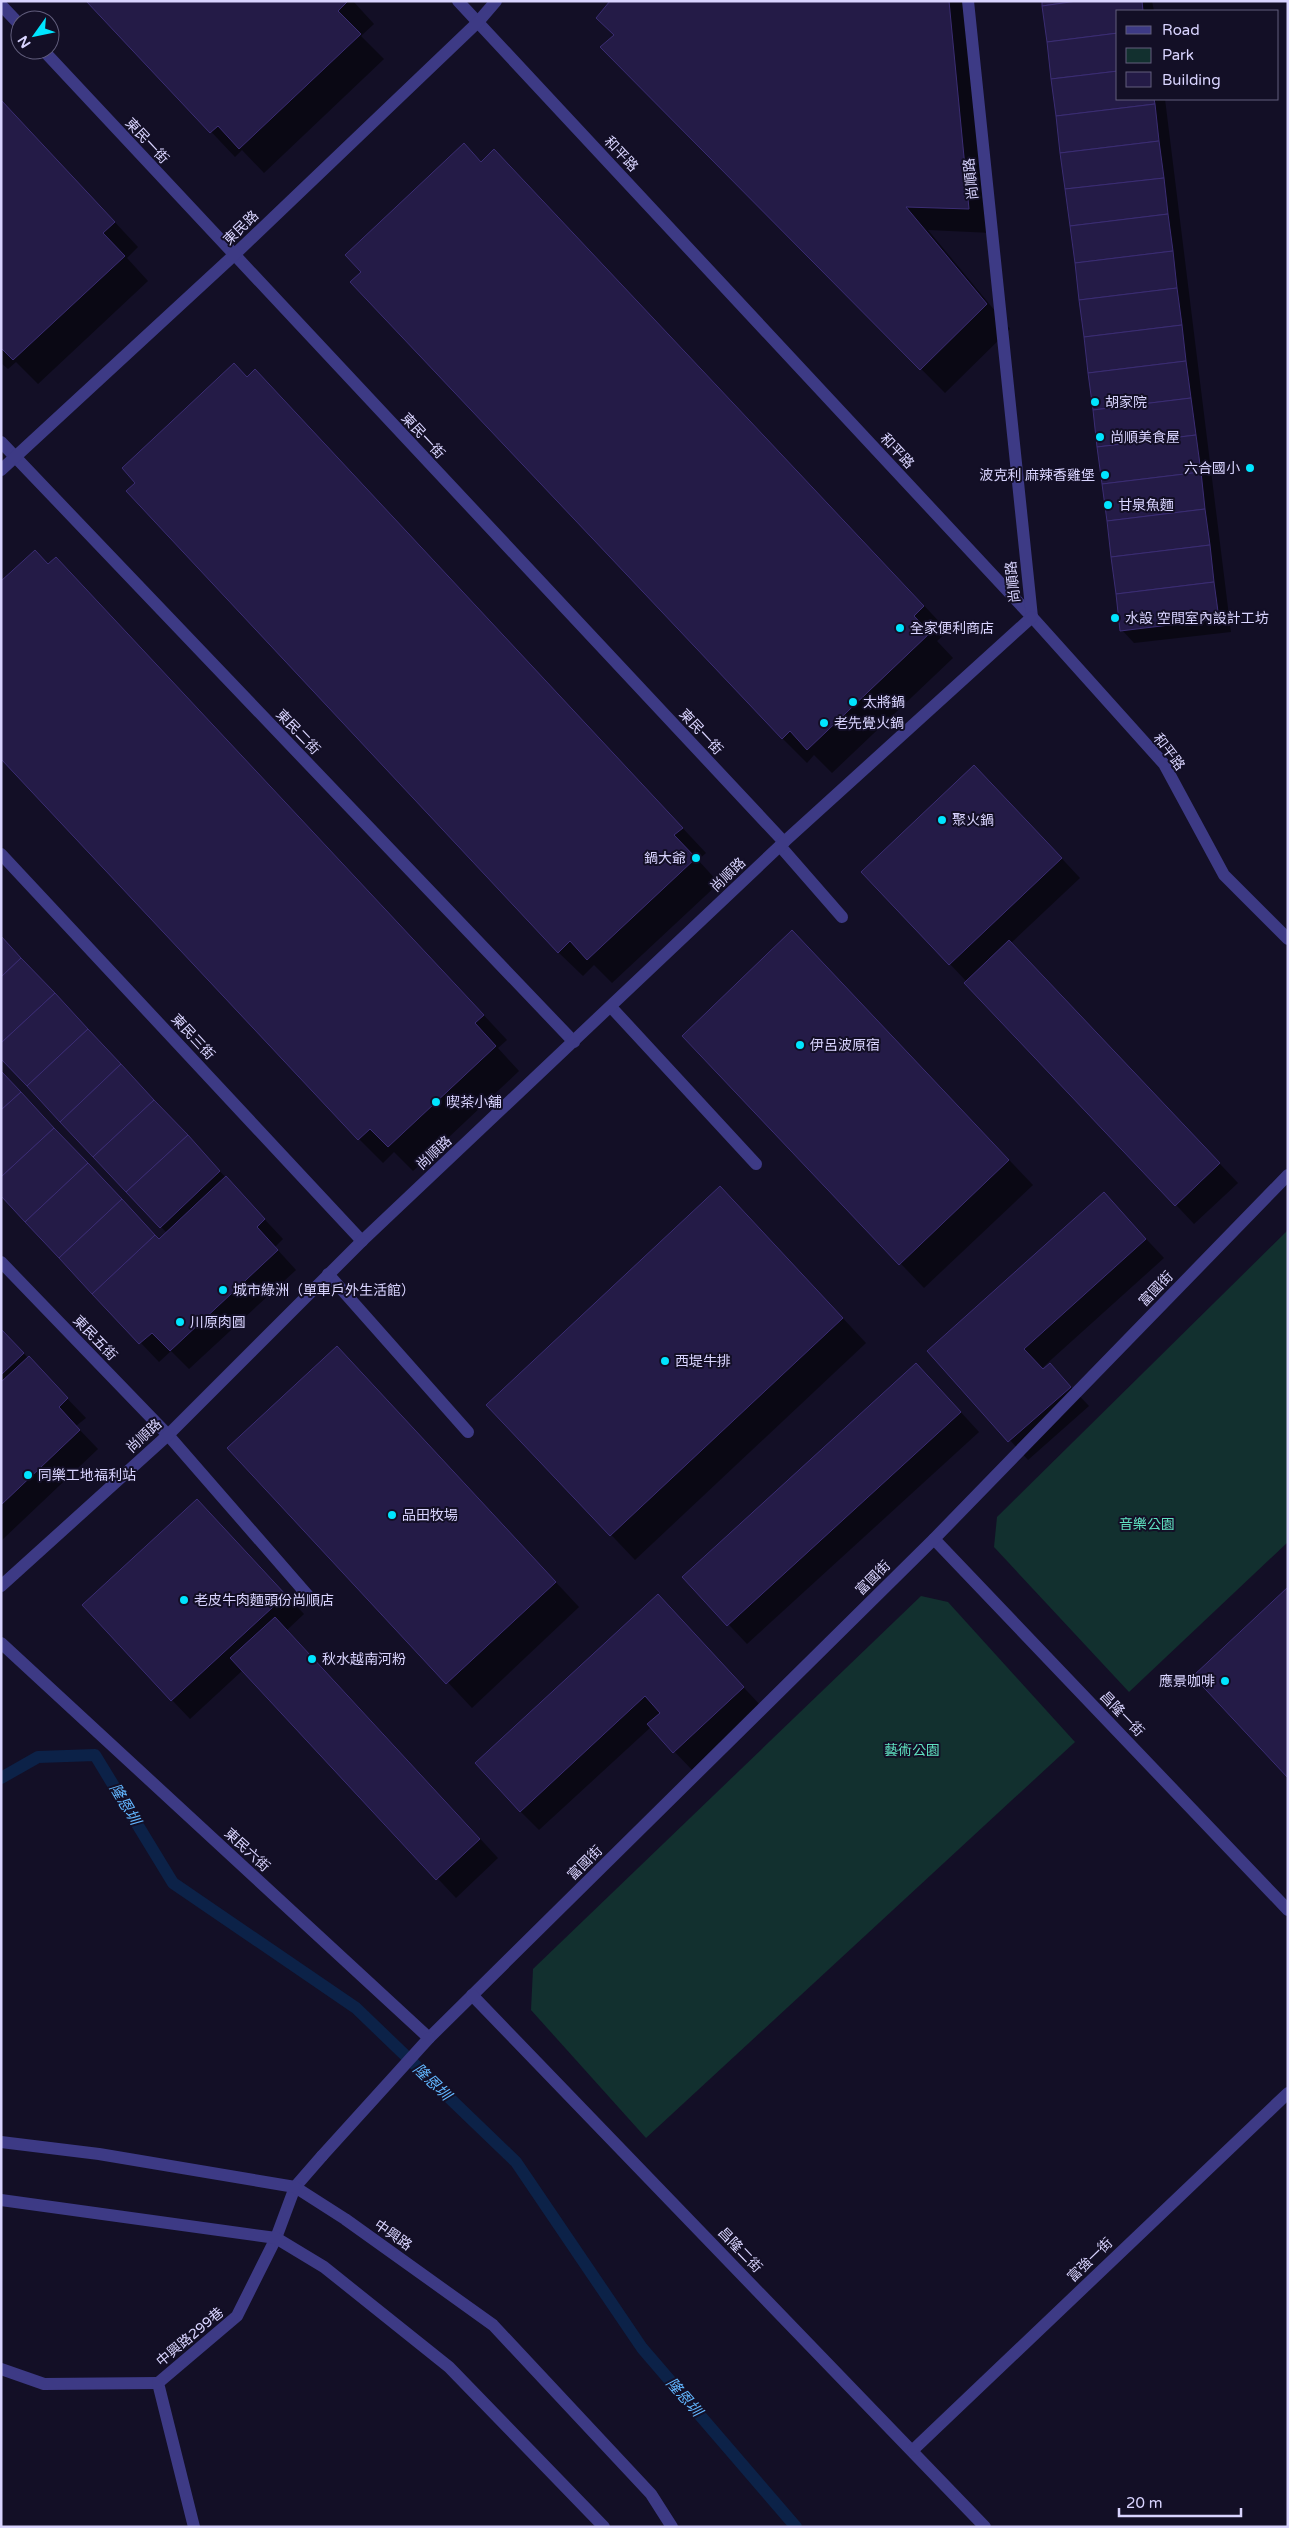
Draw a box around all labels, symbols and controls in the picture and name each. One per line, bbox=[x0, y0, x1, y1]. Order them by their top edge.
north arrow bbox=[10, 10, 60, 60]
legend bbox=[1116, 10, 1279, 100]
text: Road bbox=[1162, 21, 1200, 39]
text: N bbox=[14, 32, 35, 51]
text: Park bbox=[1162, 46, 1194, 64]
text: Building bbox=[1162, 71, 1221, 89]
street label: 東民一街 bbox=[122, 115, 172, 167]
street label: 和平路 bbox=[600, 133, 642, 175]
street label: 尚順路 bbox=[960, 157, 982, 201]
street label: 東民路 bbox=[220, 207, 262, 249]
place label: 胡家院 bbox=[1105, 394, 1147, 411]
marker: 胡家院 bbox=[1089, 396, 1101, 408]
street label: 東民一街 bbox=[398, 410, 448, 462]
place label: 尚順美食屋 bbox=[1110, 429, 1180, 446]
street label: 和平路 bbox=[876, 430, 918, 472]
marker: 尚順美食屋 bbox=[1094, 431, 1106, 443]
place label: 六合國小 bbox=[1184, 460, 1240, 477]
marker: 六合國小 bbox=[1244, 462, 1256, 474]
place label: 波克利 麻辣香雞堡 bbox=[979, 467, 1095, 484]
marker: 波克利 麻辣香雞堡 bbox=[1099, 469, 1111, 481]
place label: 甘泉魚麵 bbox=[1118, 497, 1174, 514]
marker: 甘泉魚麵 bbox=[1102, 499, 1114, 511]
street label: 尚順路 bbox=[1002, 560, 1024, 604]
place label: 水設 空間室內設計工坊 bbox=[1125, 610, 1269, 627]
marker: 水設 空間室內設計工坊 bbox=[1109, 612, 1121, 624]
place label: 全家便利商店 bbox=[910, 620, 994, 637]
marker: 全家便利商店 bbox=[894, 622, 906, 634]
place label: 太將鍋 bbox=[863, 694, 905, 711]
marker: 太將鍋 bbox=[847, 696, 859, 708]
street label: 東民二街 bbox=[272, 706, 324, 758]
street label: 東民一街 bbox=[676, 706, 726, 758]
place label: 老先覺火鍋 bbox=[834, 715, 904, 732]
marker: 老先覺火鍋 bbox=[818, 717, 830, 729]
street label: 和平路 bbox=[1150, 730, 1188, 774]
place label: 聚火鍋 bbox=[952, 812, 994, 829]
marker: 聚火鍋 bbox=[936, 814, 948, 826]
place label: 鍋大爺 bbox=[644, 850, 686, 867]
marker: 鍋大爺 bbox=[690, 852, 702, 864]
street label: 尚順路 bbox=[707, 854, 749, 896]
street label: 東民三街 bbox=[168, 1011, 218, 1063]
place label: 伊呂波原宿 bbox=[810, 1037, 880, 1054]
marker: 伊呂波原宿 bbox=[794, 1039, 806, 1051]
place label: 喫茶小舖 bbox=[446, 1094, 502, 1111]
marker: 喫茶小舖 bbox=[430, 1096, 442, 1108]
street label: 尚順路 bbox=[413, 1132, 455, 1174]
street label: 富國街 bbox=[1135, 1268, 1177, 1310]
place label: 城市綠洲（單車戶外生活館） bbox=[233, 1282, 415, 1299]
marker: 城市綠洲（單車戶外生活館） bbox=[217, 1284, 229, 1296]
street label: 東民五街 bbox=[69, 1312, 121, 1364]
place label: 川原肉圓 bbox=[190, 1314, 246, 1331]
marker: 川原肉圓 bbox=[174, 1316, 186, 1328]
place label: 西堤牛排 bbox=[675, 1353, 731, 1370]
marker: 西堤牛排 bbox=[659, 1355, 671, 1367]
street label: 尚順路 bbox=[123, 1415, 165, 1457]
place label: 同樂工地福利站 bbox=[38, 1467, 136, 1484]
marker: 同樂工地福利站 bbox=[22, 1469, 34, 1481]
place label: 品田牧場 bbox=[402, 1507, 458, 1524]
marker: 品田牧場 bbox=[386, 1509, 398, 1521]
park label: 音樂公園 bbox=[1119, 1516, 1175, 1533]
street label: 富國街 bbox=[852, 1557, 894, 1599]
place label: 老皮牛肉麵頭份尚順店 bbox=[194, 1592, 334, 1609]
marker: 老皮牛肉麵頭份尚順店 bbox=[178, 1594, 190, 1606]
place label: 秋水越南河粉 bbox=[322, 1651, 406, 1668]
marker: 秋水越南河粉 bbox=[306, 1653, 318, 1665]
place label: 應景咖啡 bbox=[1159, 1673, 1215, 1690]
marker: 應景咖啡 bbox=[1219, 1675, 1231, 1687]
street label: 昌隆一街 bbox=[1096, 1688, 1148, 1740]
park label: 藝術公園 bbox=[884, 1742, 940, 1759]
water label: 隆恩圳 bbox=[106, 1780, 145, 1830]
street label: 東民六街 bbox=[221, 1825, 273, 1875]
street label: 富國街 bbox=[564, 1842, 606, 1884]
water label: 隆恩圳 bbox=[410, 2060, 456, 2105]
street label: 中興路 bbox=[371, 2216, 415, 2254]
street label: 昌隆二街 bbox=[714, 2224, 766, 2276]
street label: 富強一街 bbox=[1064, 2234, 1116, 2286]
street label: 中興路299巷 bbox=[153, 2304, 227, 2370]
water label: 隆恩圳 bbox=[662, 2374, 707, 2421]
scale bar bbox=[1119, 2486, 1242, 2518]
text: 20 m bbox=[1126, 2494, 1163, 2512]

